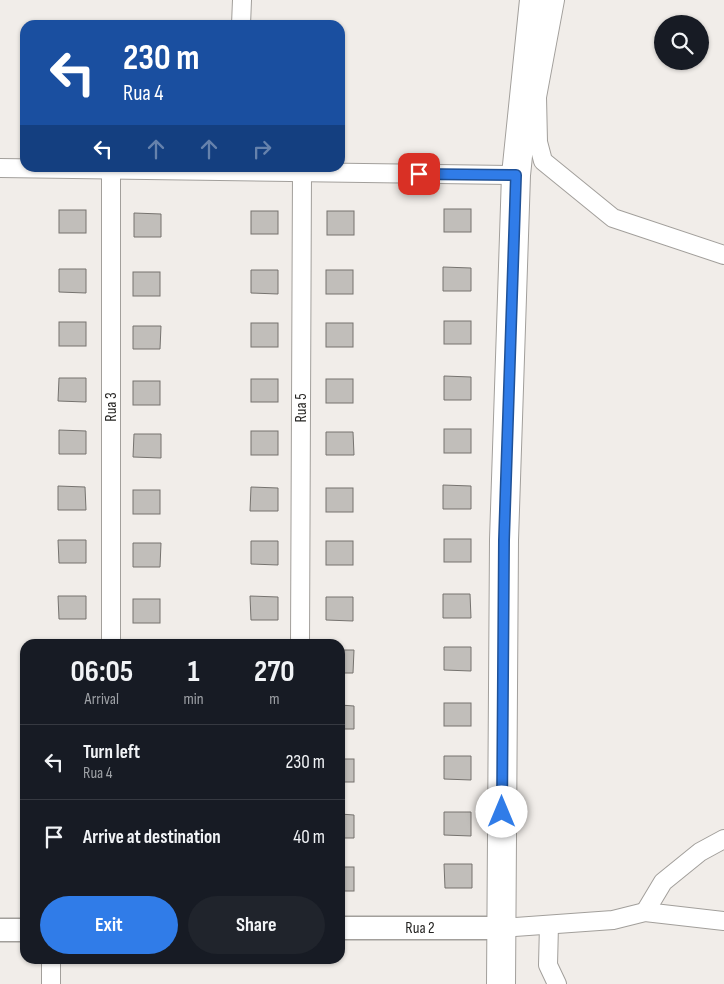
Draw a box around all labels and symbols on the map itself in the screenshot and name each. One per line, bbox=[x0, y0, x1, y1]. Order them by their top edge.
pin bbox=[398, 153, 440, 195]
street label: Rua 3 bbox=[102, 392, 121, 422]
street label: Rua 5 bbox=[292, 393, 311, 423]
position arrow bbox=[475, 785, 527, 837]
street label: Rua 2 bbox=[405, 919, 435, 938]

